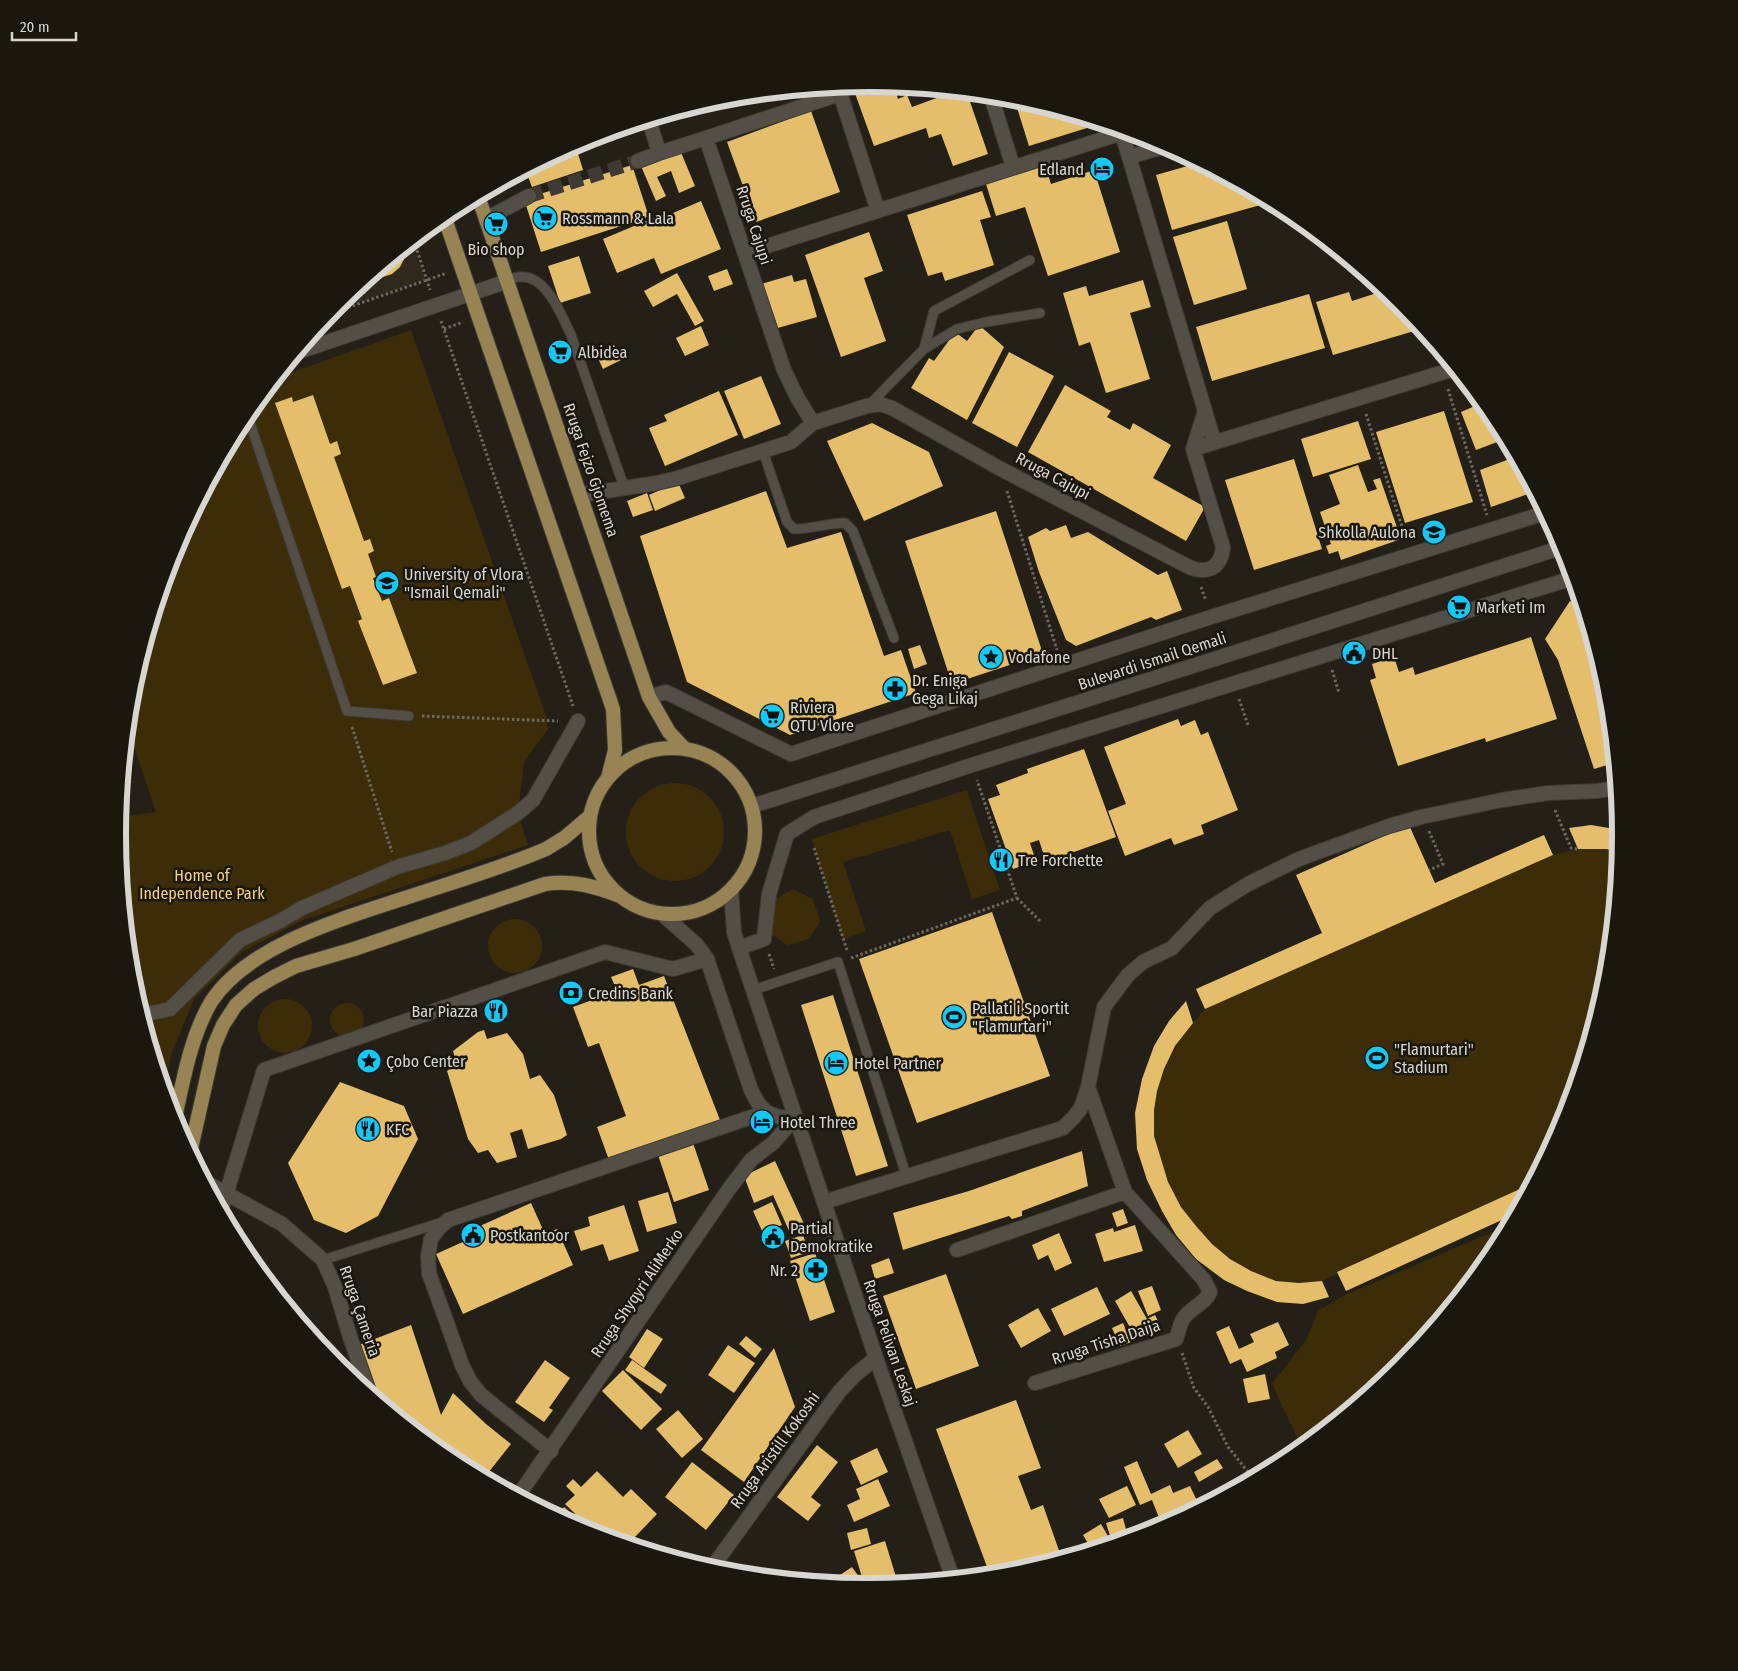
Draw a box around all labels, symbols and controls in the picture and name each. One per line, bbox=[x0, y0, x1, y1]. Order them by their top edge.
scale bar bbox=[12, 10, 76, 42]
text: 20 m bbox=[20, 18, 50, 36]
hotel icon: Edland bbox=[1089, 156, 1115, 182]
place label: Edland bbox=[1039, 160, 1084, 179]
street label: Rruga Cajupi bbox=[732, 183, 776, 267]
supermarket icon: Rossmann & Lala bbox=[532, 205, 558, 231]
place label: Rossmann & Lala bbox=[562, 209, 674, 228]
supermarket icon: Bio shop bbox=[483, 211, 509, 237]
place label: Bio shop bbox=[467, 240, 525, 259]
supermarket icon: Albidea bbox=[547, 339, 573, 365]
place label: Albidea bbox=[578, 343, 628, 362]
street label: Rruga Fejzo Gjomema bbox=[559, 401, 623, 540]
street label: Rruga Cajupi bbox=[1012, 448, 1094, 504]
school or university icon: Shkolla Aulona bbox=[1421, 519, 1447, 545]
place label: Shkolla Aulona bbox=[1318, 523, 1416, 542]
place label: University of Vlora "Ismail Qemali" bbox=[404, 565, 524, 602]
school or university icon: University of Vlora "Ismail Qemali" bbox=[374, 570, 400, 596]
supermarket icon: Marketi Im bbox=[1446, 594, 1472, 620]
place label: Marketi Im bbox=[1476, 598, 1546, 617]
street label: Bulevardi Ismail Qemali bbox=[1075, 628, 1229, 694]
public building icon: DHL bbox=[1341, 640, 1367, 666]
place icon: Vodafone bbox=[978, 644, 1004, 670]
place label: DHL bbox=[1372, 644, 1398, 663]
place label: Vodafone bbox=[1008, 648, 1070, 667]
place label: Dr. Eniga Gega Likaj bbox=[912, 671, 978, 708]
pharmacy icon: Dr. Eniga Gega Likaj bbox=[882, 676, 908, 702]
place label: Riviera QTU Vlore bbox=[790, 698, 854, 735]
supermarket icon: Riviera QTU Vlore bbox=[759, 703, 785, 729]
restaurant icon: Tre Forchette bbox=[988, 847, 1014, 873]
place label: Tre Forchette bbox=[1018, 851, 1103, 870]
park label: Home of Independence Park bbox=[139, 866, 265, 903]
bank icon: Credins Bank bbox=[558, 980, 584, 1006]
place label: Credins Bank bbox=[588, 984, 674, 1003]
restaurant icon: Bar Piazza bbox=[483, 998, 509, 1024]
place label: Pallati i Sportit "Flamurtari" bbox=[972, 999, 1070, 1036]
place label: Bar Piazza bbox=[412, 1002, 478, 1021]
sports icon: Pallati i Sportit "Flamurtari" bbox=[941, 1004, 967, 1030]
place label: "Flamurtari" Stadium bbox=[1394, 1040, 1474, 1077]
sports icon: "Flamurtari" Stadium bbox=[1364, 1045, 1390, 1071]
place icon: Çobo Center bbox=[356, 1048, 382, 1074]
hotel icon: Hotel Partner bbox=[823, 1050, 849, 1076]
place label: Çobo Center bbox=[386, 1052, 466, 1072]
place label: Hotel Partner bbox=[854, 1054, 942, 1073]
hotel icon: Hotel Three bbox=[749, 1109, 775, 1135]
place label: Hotel Three bbox=[780, 1113, 856, 1132]
restaurant icon: KFC bbox=[355, 1116, 381, 1142]
place label: KFC bbox=[386, 1120, 409, 1139]
place label: Partial Demokratike bbox=[790, 1219, 873, 1256]
public building icon: Postkantoor bbox=[460, 1222, 486, 1248]
public building icon: Partial Demokratike bbox=[760, 1224, 786, 1250]
street label: Rruga Shyqyri AliMerko bbox=[587, 1225, 687, 1361]
place label: Postkantoor bbox=[490, 1226, 570, 1245]
pharmacy icon: Nr. 2 bbox=[803, 1257, 829, 1283]
place label: Nr. 2 bbox=[770, 1261, 798, 1280]
street label: Rruga Çameria bbox=[335, 1263, 384, 1359]
street label: Rruga Pelivan Leskaj bbox=[859, 1277, 921, 1409]
street label: Rruga Tisha Daija bbox=[1049, 1316, 1163, 1368]
street label: Rruga Aristill Kokoshi bbox=[726, 1388, 824, 1512]

